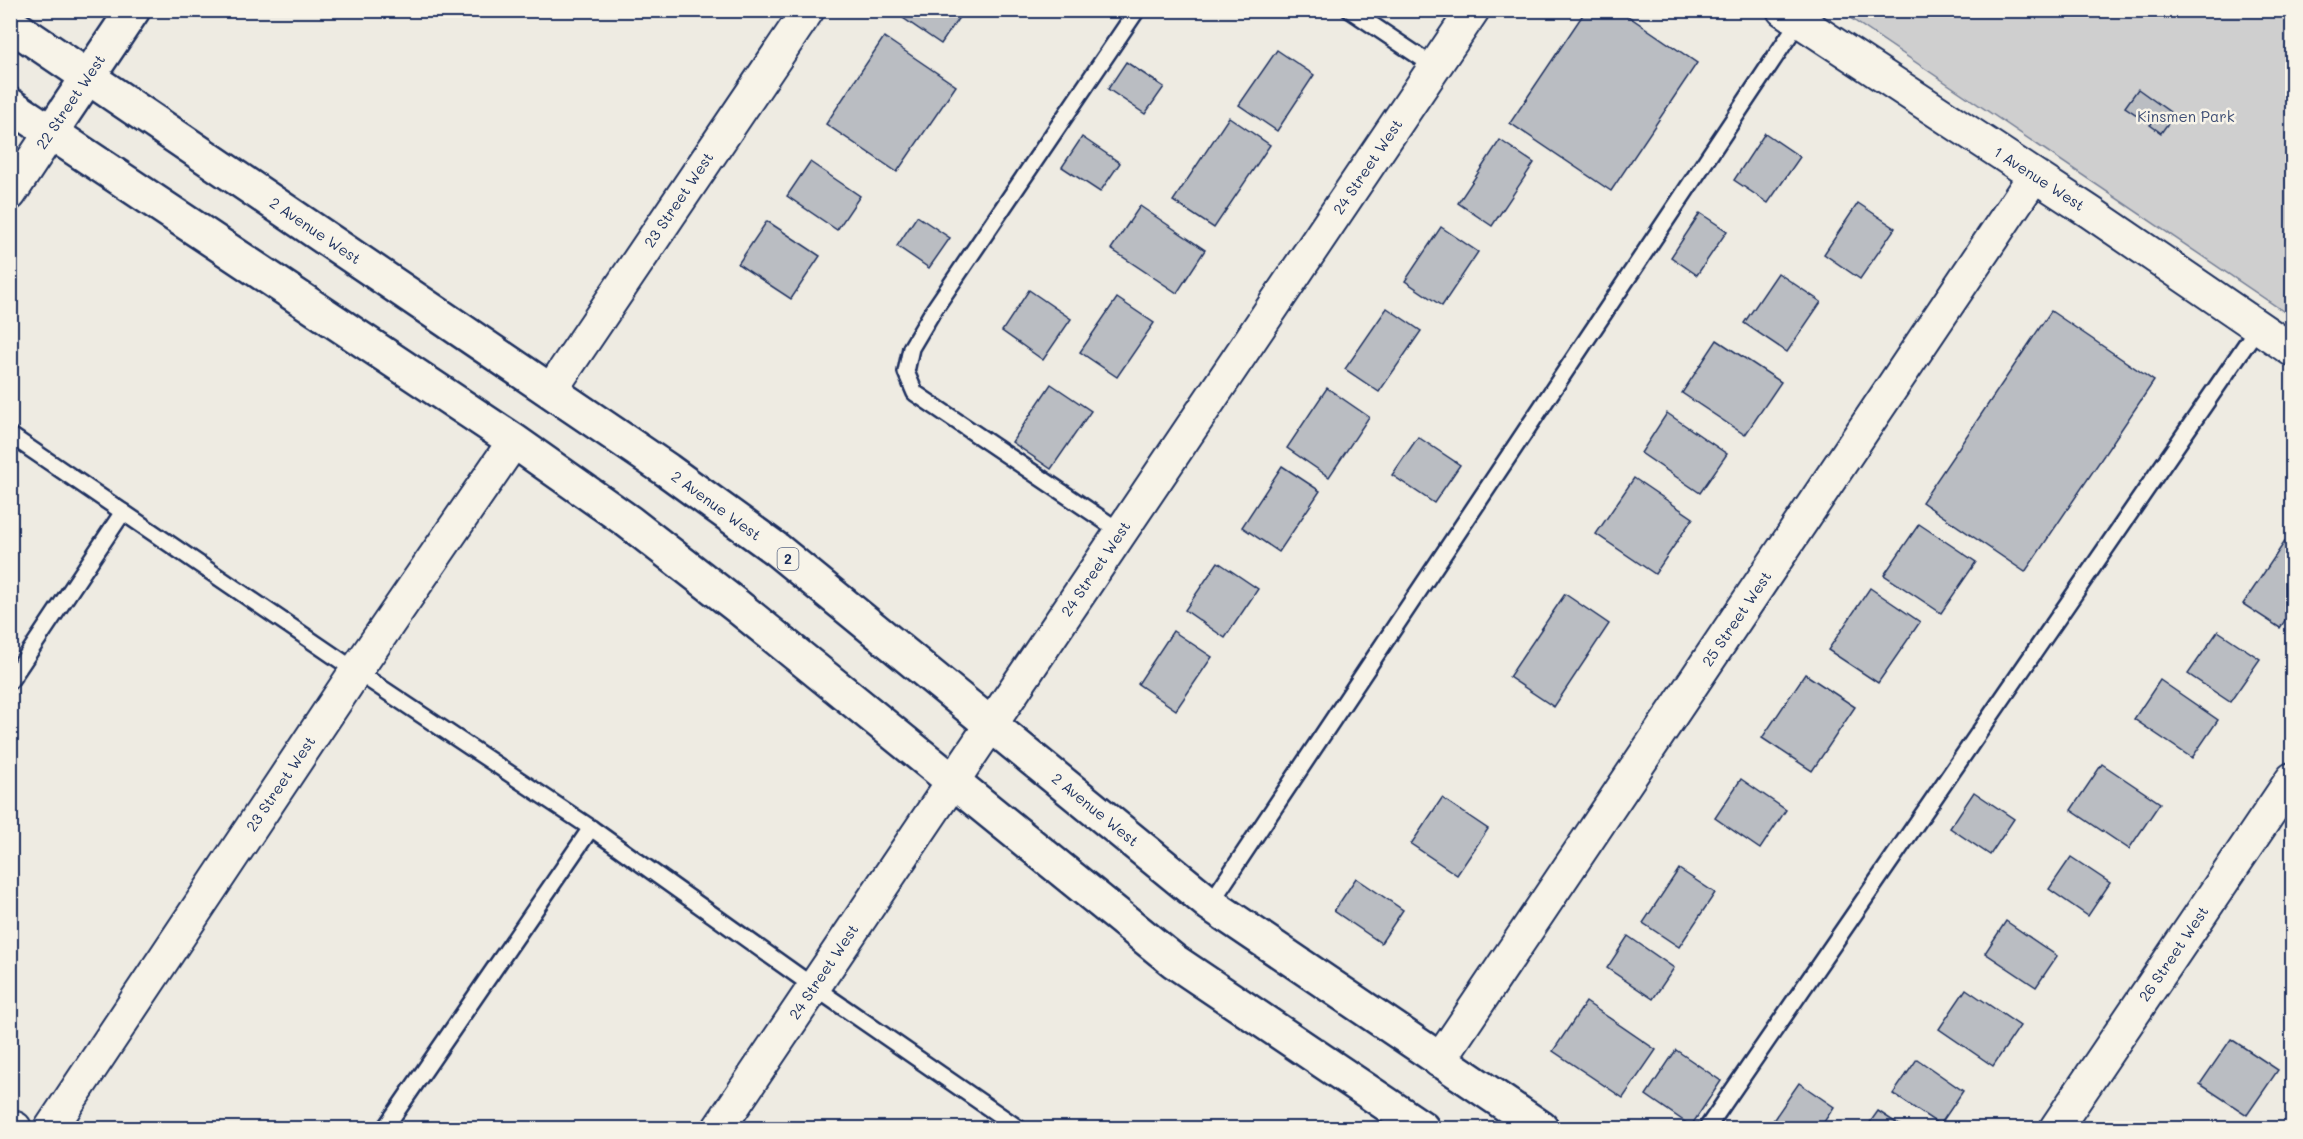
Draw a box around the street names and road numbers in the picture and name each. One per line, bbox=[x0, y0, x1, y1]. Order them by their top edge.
street label: 22 Street West bbox=[31, 50, 109, 153]
street label: 24 Street West bbox=[1328, 115, 1406, 218]
street label: 1 Avenue West bbox=[1990, 141, 2089, 215]
street label: 23 Street West bbox=[639, 148, 717, 251]
street label: 2 Avenue West bbox=[266, 192, 365, 268]
street label: 2 Avenue West bbox=[668, 466, 765, 544]
street label: 24 Street West bbox=[1056, 517, 1134, 620]
road number: 2 bbox=[778, 548, 798, 570]
street label: 25 Street West bbox=[1697, 567, 1775, 670]
street label: 23 Street West bbox=[241, 732, 319, 835]
street label: 2 Avenue West bbox=[1048, 768, 1143, 850]
street label: 26 Street West bbox=[2134, 902, 2213, 1005]
street label: 24 Street West bbox=[784, 920, 862, 1023]

